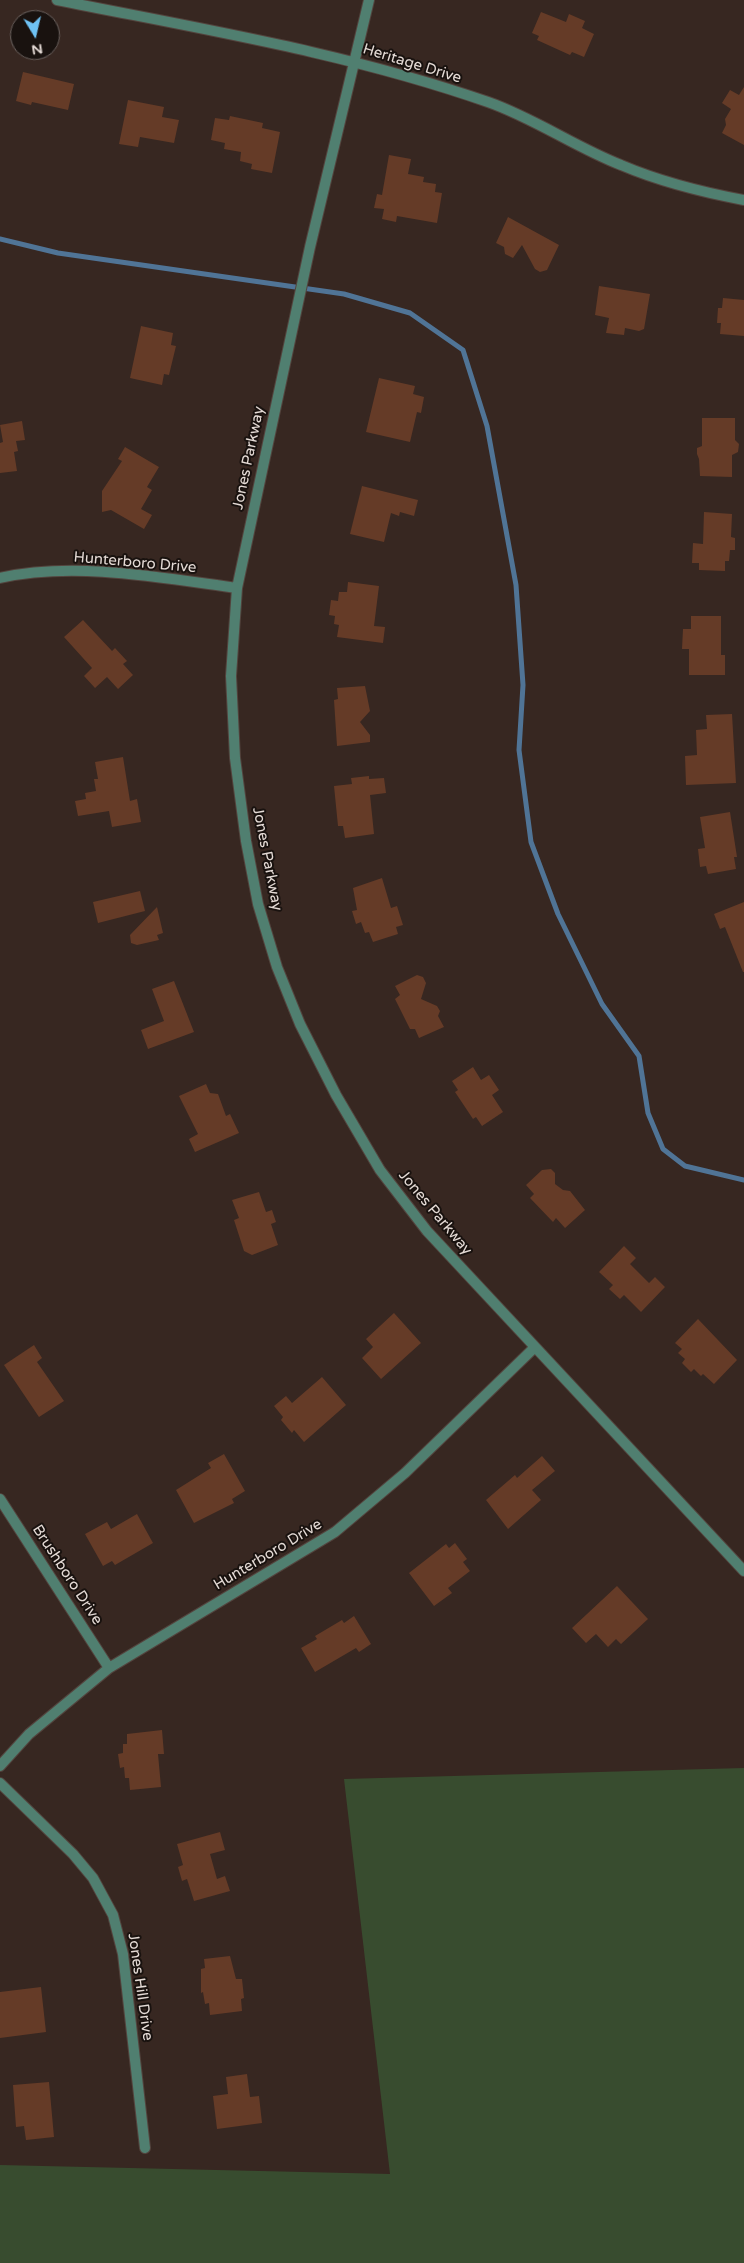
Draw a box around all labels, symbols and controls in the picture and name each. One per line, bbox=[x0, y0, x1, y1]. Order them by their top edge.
north arrow bbox=[10, 10, 60, 60]
text: N bbox=[30, 40, 44, 59]
street label: Heritage Drive bbox=[361, 40, 463, 88]
street label: Jones Parkway bbox=[229, 405, 269, 511]
street label: Hunterboro Drive bbox=[73, 549, 197, 577]
street label: Jones Parkway bbox=[248, 806, 286, 912]
street label: Jones Parkway bbox=[394, 1167, 476, 1259]
street label: Hunterboro Drive bbox=[211, 1516, 325, 1594]
street label: Brushboro Drive bbox=[28, 1522, 106, 1628]
street label: Jones Hill Drive bbox=[124, 1932, 156, 2042]

